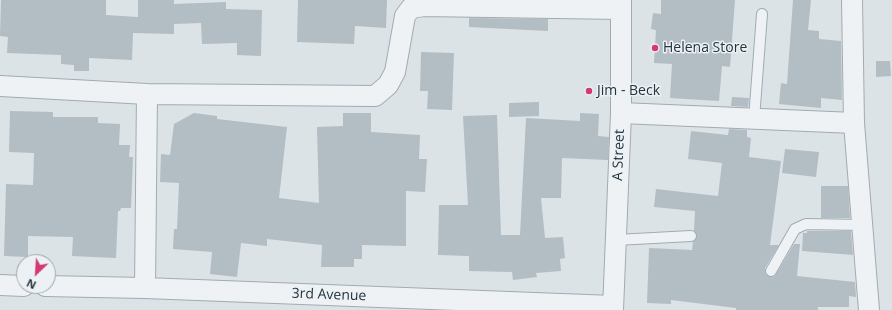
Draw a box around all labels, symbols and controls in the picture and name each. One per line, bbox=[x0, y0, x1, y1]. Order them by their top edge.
place label: Helena Store bbox=[663, 40, 747, 56]
marker: Helena Store bbox=[650, 43, 660, 53]
place label: Jim - Beck bbox=[597, 83, 660, 99]
marker: Jim - Beck bbox=[584, 86, 594, 96]
street label: A Street bbox=[610, 129, 628, 181]
north arrow bbox=[16, 254, 56, 294]
text: N bbox=[24, 276, 38, 293]
street label: 3rd Avenue bbox=[291, 285, 367, 305]

